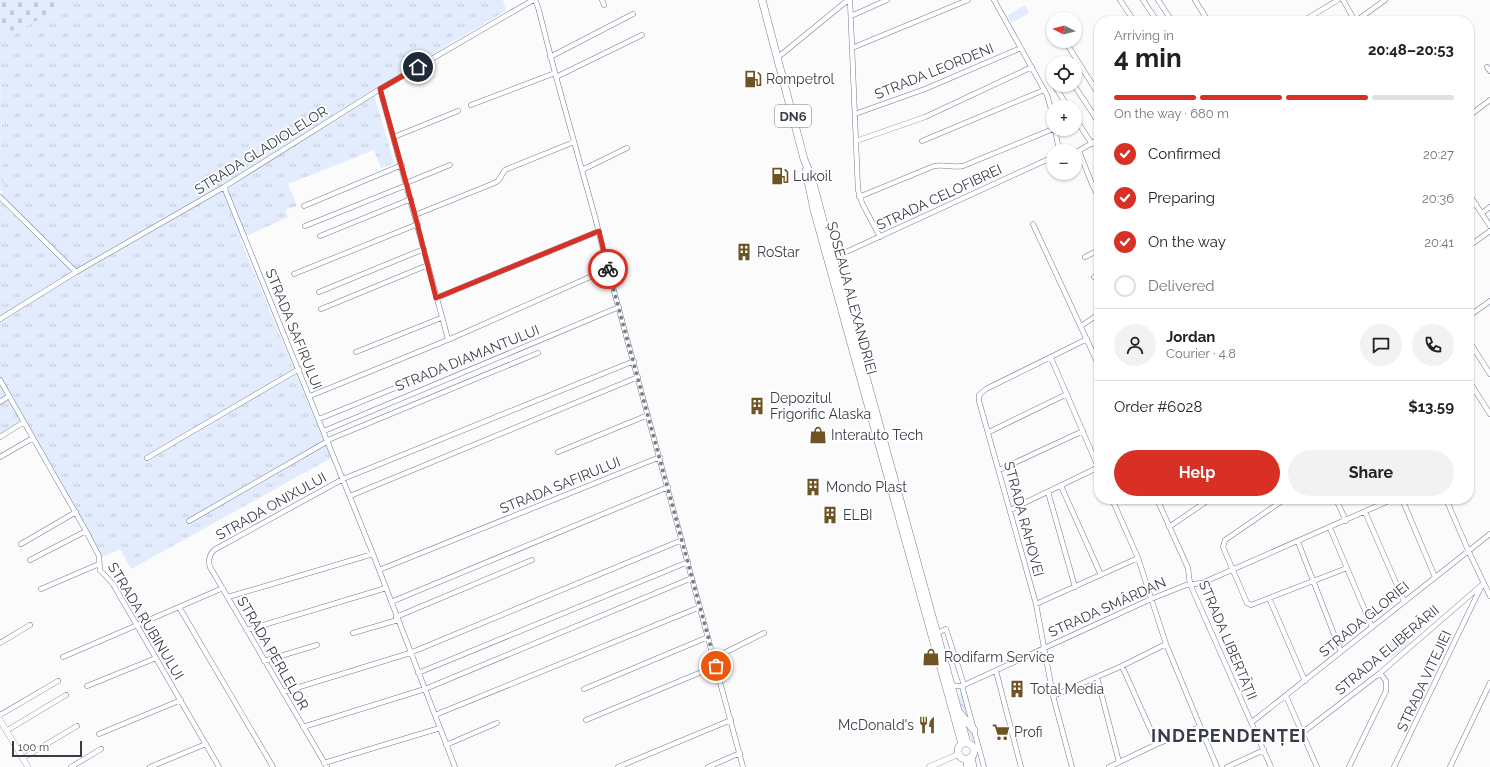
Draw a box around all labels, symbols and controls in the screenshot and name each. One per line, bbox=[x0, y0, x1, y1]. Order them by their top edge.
north arrow bbox=[1046, 12, 1082, 48]
map controls bbox=[1046, 12, 1082, 180]
text: Arriving in bbox=[1114, 28, 1174, 43]
street label: STRADA LEORDENI bbox=[872, 40, 996, 102]
text: 20:48–20:53 bbox=[1368, 41, 1454, 59]
text: 4 min bbox=[1114, 43, 1182, 73]
pin bbox=[401, 50, 435, 84]
icon: home bbox=[407, 56, 429, 78]
button: locate bbox=[1046, 56, 1082, 92]
fuel station icon: Rompetrol bbox=[743, 69, 763, 89]
place label: Rompetrol bbox=[766, 71, 835, 87]
button: + bbox=[1046, 100, 1082, 136]
street label: STRADA GLADIOLELOR bbox=[192, 103, 330, 197]
road number: DN6 bbox=[775, 105, 811, 127]
text: On the way · 680 m bbox=[1114, 106, 1229, 121]
icon: check bbox=[1114, 143, 1136, 165]
button: − bbox=[1046, 144, 1082, 180]
text: Confirmed bbox=[1148, 145, 1221, 163]
text: 20:27 bbox=[1423, 147, 1454, 162]
street label: STRADA CELOFIBREI bbox=[874, 161, 1004, 233]
fuel station icon: Lukoil bbox=[770, 166, 790, 186]
place label: Lukoil bbox=[793, 168, 832, 184]
icon: check bbox=[1114, 187, 1136, 209]
text: Preparing bbox=[1148, 189, 1215, 207]
text: 20:36 bbox=[1422, 191, 1454, 206]
street label: ȘOSEAUA ALEXANDRIEI bbox=[824, 220, 880, 376]
icon: check bbox=[1114, 231, 1136, 253]
text: On the way bbox=[1148, 233, 1226, 251]
text: 20:41 bbox=[1424, 235, 1454, 250]
building icon: RoStar bbox=[734, 242, 754, 262]
place label: RoStar bbox=[757, 244, 800, 260]
courier bbox=[588, 249, 628, 289]
icon: bike bbox=[597, 258, 619, 280]
street label: STRADA SAFIRULUI bbox=[262, 266, 326, 392]
text: Delivered bbox=[1148, 277, 1215, 295]
street label: STRADA DIAMANTULUI bbox=[393, 322, 541, 394]
button: person bbox=[1114, 324, 1156, 366]
button: chat bbox=[1360, 324, 1402, 366]
button: phone bbox=[1412, 324, 1454, 366]
text: Jordan bbox=[1166, 328, 1215, 346]
text: Courier · 4.8 bbox=[1166, 346, 1236, 361]
place label: Depozitul Frigorific Alaska bbox=[770, 390, 871, 422]
building icon: Depozitul Frigorific Alaska bbox=[747, 396, 767, 416]
text: Order #6028 bbox=[1114, 398, 1202, 416]
text: $13.59 bbox=[1408, 398, 1454, 416]
shop icon: Interauto Tech bbox=[808, 425, 828, 445]
place label: Interauto Tech bbox=[831, 427, 923, 443]
button: Help bbox=[1114, 450, 1280, 496]
button: Share bbox=[1288, 450, 1454, 496]
street label: STRADA SAFIRULUI bbox=[497, 453, 623, 517]
street label: STRADA RAHOVEI bbox=[1001, 460, 1047, 578]
street label: STRADA ONIXULUI bbox=[213, 469, 329, 543]
building icon: Mondo Plast bbox=[803, 477, 823, 497]
place label: Mondo Plast bbox=[826, 479, 907, 495]
building icon: ELBI bbox=[820, 505, 840, 525]
place label: ELBI bbox=[843, 507, 872, 523]
street label: STRADA RUBINULUI bbox=[105, 560, 187, 682]
street label: STRADA SMÂRDAN bbox=[1045, 573, 1168, 640]
street label: STRADA LIBERTĂȚII bbox=[1196, 578, 1261, 702]
street label: STRADA GLORIEI bbox=[1316, 578, 1412, 660]
street label: STRADA PERLELOR bbox=[234, 593, 312, 713]
street label: STRADA ELIBERĂRII bbox=[1331, 601, 1442, 698]
street label: STRADA VITEJIEI bbox=[1394, 628, 1454, 734]
shop icon: Rodifarm Service bbox=[921, 647, 941, 667]
pin bbox=[699, 649, 733, 683]
place label: Rodifarm Service bbox=[944, 649, 1055, 665]
icon: bag bbox=[705, 655, 727, 677]
building icon: Total Media bbox=[1007, 679, 1027, 699]
place label: Total Media bbox=[1030, 681, 1104, 697]
restaurant icon: McDonald's bbox=[917, 715, 937, 735]
place label: McDonald's bbox=[838, 717, 914, 733]
supermarket icon: Profi bbox=[991, 722, 1011, 742]
place label: Profi bbox=[1014, 724, 1043, 740]
district label: INDEPENDENȚEI bbox=[1151, 725, 1307, 746]
scale bar bbox=[12, 739, 82, 758]
text: 100 m bbox=[18, 741, 49, 754]

